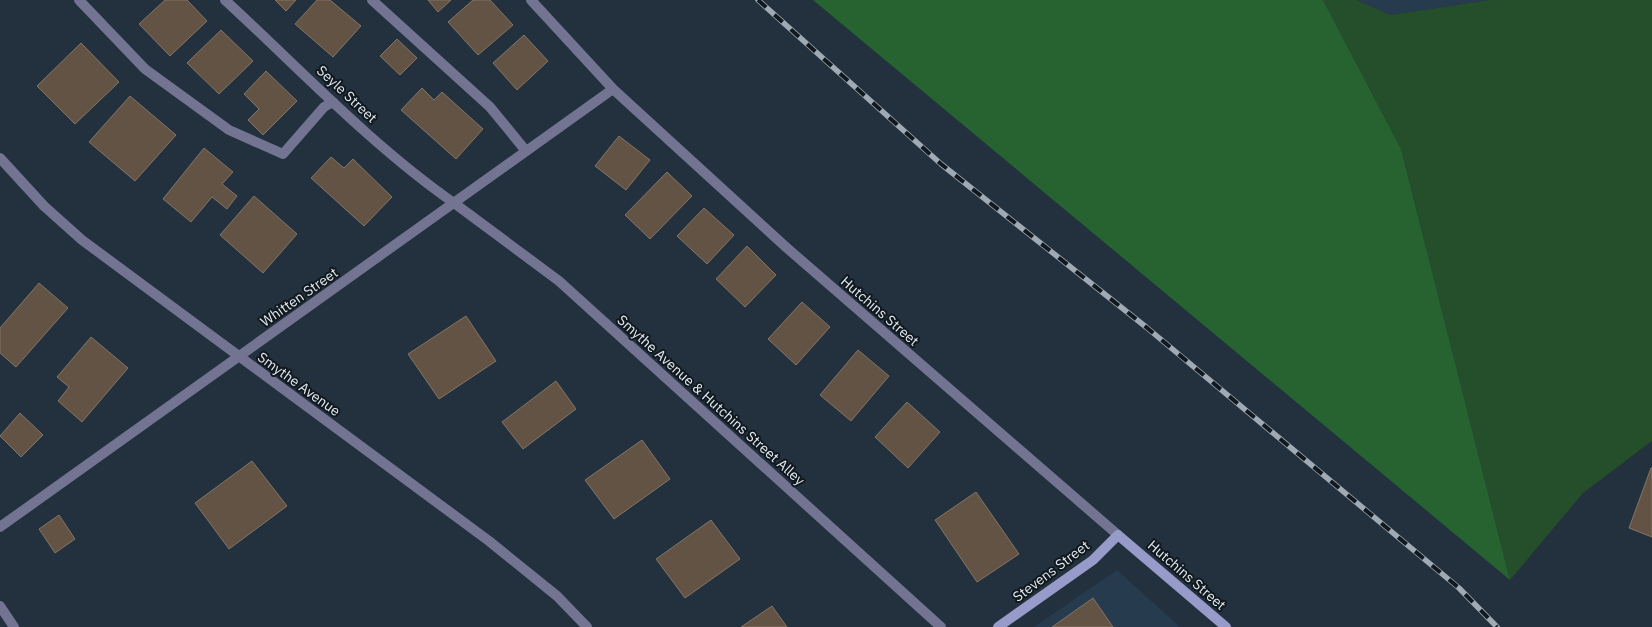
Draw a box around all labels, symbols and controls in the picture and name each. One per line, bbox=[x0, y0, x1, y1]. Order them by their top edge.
street label: Seyle Street bbox=[313, 62, 381, 127]
street label: Whitten Street bbox=[257, 264, 341, 330]
street label: Hutchins Street bbox=[837, 272, 923, 350]
street label: Smythe Avenue & Hutchins Street Alley bbox=[613, 311, 809, 489]
street label: Smythe Avenue bbox=[254, 348, 344, 420]
street label: Stevens Street bbox=[1009, 536, 1093, 606]
street label: Hutchins Street bbox=[1144, 536, 1230, 614]

